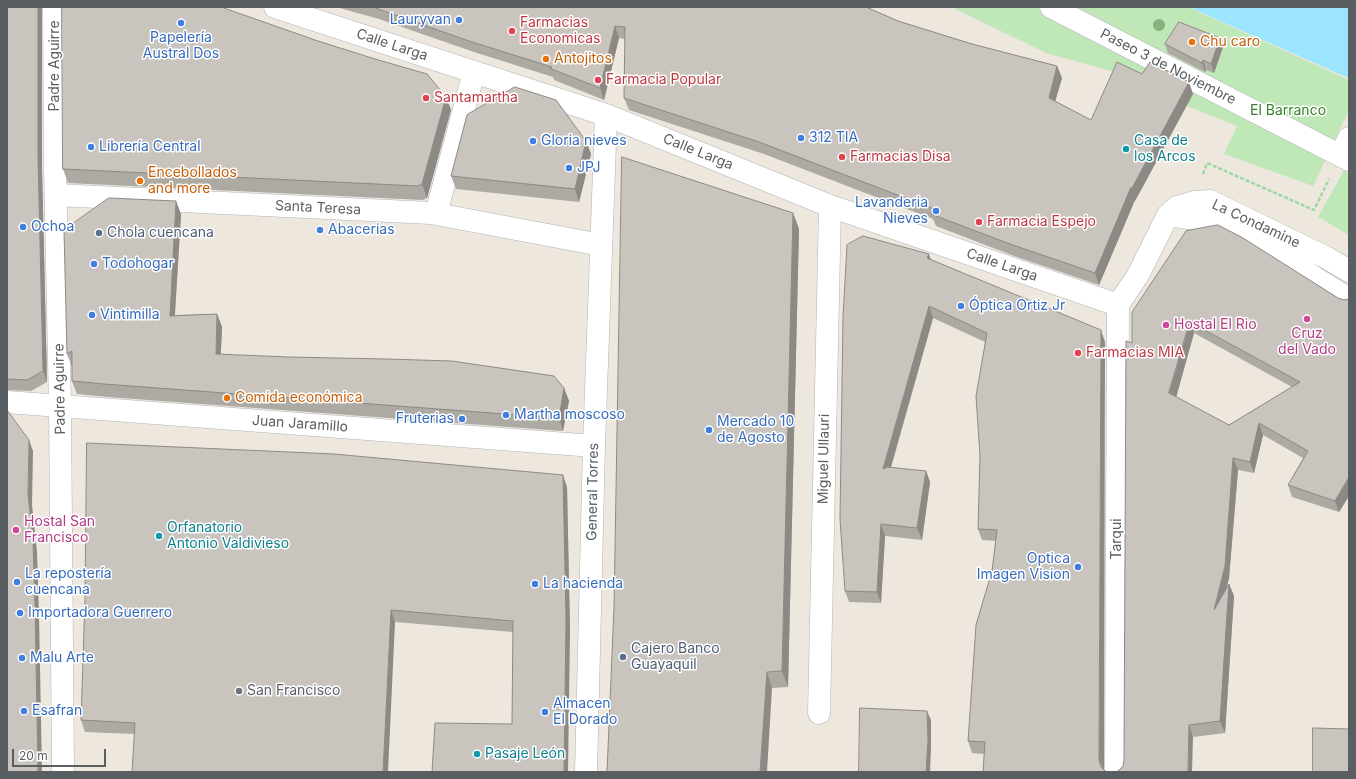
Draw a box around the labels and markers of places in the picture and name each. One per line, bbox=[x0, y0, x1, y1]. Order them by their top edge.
place label: Lauryvan bbox=[390, 12, 451, 28]
marker: Lauryvan bbox=[454, 15, 464, 25]
place label: Farmacias Economicas bbox=[520, 15, 601, 48]
marker: Papelería Austral Dos bbox=[176, 18, 186, 28]
marker: Farmacias Economicas bbox=[507, 26, 517, 36]
place label: Papelería Austral Dos bbox=[143, 30, 219, 62]
place label: Chu caro bbox=[1200, 34, 1260, 50]
marker: Chu caro bbox=[1187, 37, 1197, 47]
place label: Antojitos bbox=[554, 51, 612, 67]
marker: Antojitos bbox=[541, 54, 551, 64]
place label: Farmacia Popular bbox=[606, 72, 721, 88]
marker: Farmacia Popular bbox=[593, 75, 603, 85]
place label: Santamartha bbox=[434, 90, 518, 106]
marker: Santamartha bbox=[421, 93, 431, 103]
place label: 312 TIA bbox=[809, 130, 858, 146]
place label: Gloria nieves bbox=[541, 133, 627, 149]
marker: 312 TIA bbox=[796, 133, 806, 143]
place label: Casa de los Arcos bbox=[1134, 133, 1196, 166]
marker: Gloria nieves bbox=[528, 136, 538, 146]
place label: Librería Central bbox=[99, 139, 201, 155]
marker: Librería Central bbox=[86, 142, 96, 152]
marker: Casa de los Arcos bbox=[1121, 144, 1131, 154]
place label: Farmacias Disa bbox=[850, 149, 951, 165]
marker: Farmacias Disa bbox=[837, 152, 847, 162]
place label: JPJ bbox=[577, 160, 601, 176]
marker: JPJ bbox=[564, 163, 574, 173]
place label: Encebollados and more bbox=[148, 165, 237, 198]
marker: Encebollados and more bbox=[135, 176, 145, 186]
place label: Lavanderia Nieves bbox=[855, 195, 928, 228]
marker: Lavanderia Nieves bbox=[931, 206, 941, 216]
place label: Farmacia Espejo bbox=[987, 214, 1096, 230]
marker: Farmacia Espejo bbox=[974, 217, 984, 227]
place label: Ochoa bbox=[31, 219, 74, 235]
marker: Ochoa bbox=[18, 222, 28, 232]
place label: Abacerias bbox=[328, 222, 395, 238]
place label: Chola cuencana bbox=[107, 225, 214, 241]
marker: Abacerias bbox=[315, 225, 325, 235]
marker: Chola cuencana bbox=[94, 228, 104, 238]
place label: Todohogar bbox=[102, 256, 174, 272]
marker: Todohogar bbox=[89, 259, 99, 269]
place label: Óptica Ortiz Jr bbox=[969, 298, 1065, 314]
marker: Óptica Ortiz Jr bbox=[956, 301, 966, 311]
place label: Vintimilla bbox=[100, 307, 160, 323]
marker: Vintimilla bbox=[87, 310, 97, 320]
marker: Cruz del Vado bbox=[1302, 314, 1312, 324]
place label: Hostal El Rio bbox=[1174, 317, 1257, 333]
marker: Hostal El Rio bbox=[1161, 320, 1171, 330]
place label: Cruz del Vado bbox=[1278, 326, 1336, 358]
place label: Farmacias MIA bbox=[1086, 345, 1184, 361]
marker: Farmacias MIA bbox=[1073, 348, 1083, 358]
place label: Comida económica bbox=[235, 390, 363, 406]
marker: Comida económica bbox=[222, 393, 232, 403]
place label: Martha moscoso bbox=[514, 407, 625, 423]
marker: Martha moscoso bbox=[501, 410, 511, 420]
place label: Fruterias bbox=[396, 411, 454, 427]
marker: Fruterias bbox=[457, 414, 467, 424]
place label: Mercado 10 de Agosto bbox=[717, 414, 794, 446]
marker: Mercado 10 de Agosto bbox=[704, 425, 714, 435]
place label: Hostal San Francisco bbox=[24, 514, 95, 546]
place label: Orfanatorio Antonio Valdivieso bbox=[167, 520, 289, 552]
marker: Hostal San Francisco bbox=[11, 525, 21, 535]
marker: Orfanatorio Antonio Valdivieso bbox=[154, 531, 164, 541]
place label: Optica Imagen Vision bbox=[977, 551, 1070, 584]
marker: Optica Imagen Vision bbox=[1073, 562, 1083, 572]
place label: La repostería cuencana bbox=[25, 566, 112, 598]
place label: La hacienda bbox=[543, 576, 623, 592]
marker: La repostería cuencana bbox=[12, 577, 22, 587]
marker: La hacienda bbox=[530, 579, 540, 589]
place label: Importadora Guerrero bbox=[28, 605, 172, 621]
marker: Importadora Guerrero bbox=[15, 608, 25, 618]
place label: Cajero Banco Guayaquil bbox=[631, 641, 720, 674]
place label: Malu Arte bbox=[30, 650, 94, 666]
marker: Cajero Banco Guayaquil bbox=[618, 652, 628, 662]
marker: Malu Arte bbox=[17, 653, 27, 663]
place label: San Francisco bbox=[247, 683, 340, 699]
marker: San Francisco bbox=[234, 686, 244, 696]
place label: Almacen El Dorado bbox=[553, 696, 617, 728]
place label: Esafran bbox=[32, 703, 82, 719]
marker: Esafran bbox=[19, 706, 29, 716]
marker: Almacen El Dorado bbox=[540, 707, 550, 717]
place label: Pasaje León bbox=[485, 746, 565, 762]
marker: Pasaje León bbox=[472, 749, 482, 759]

